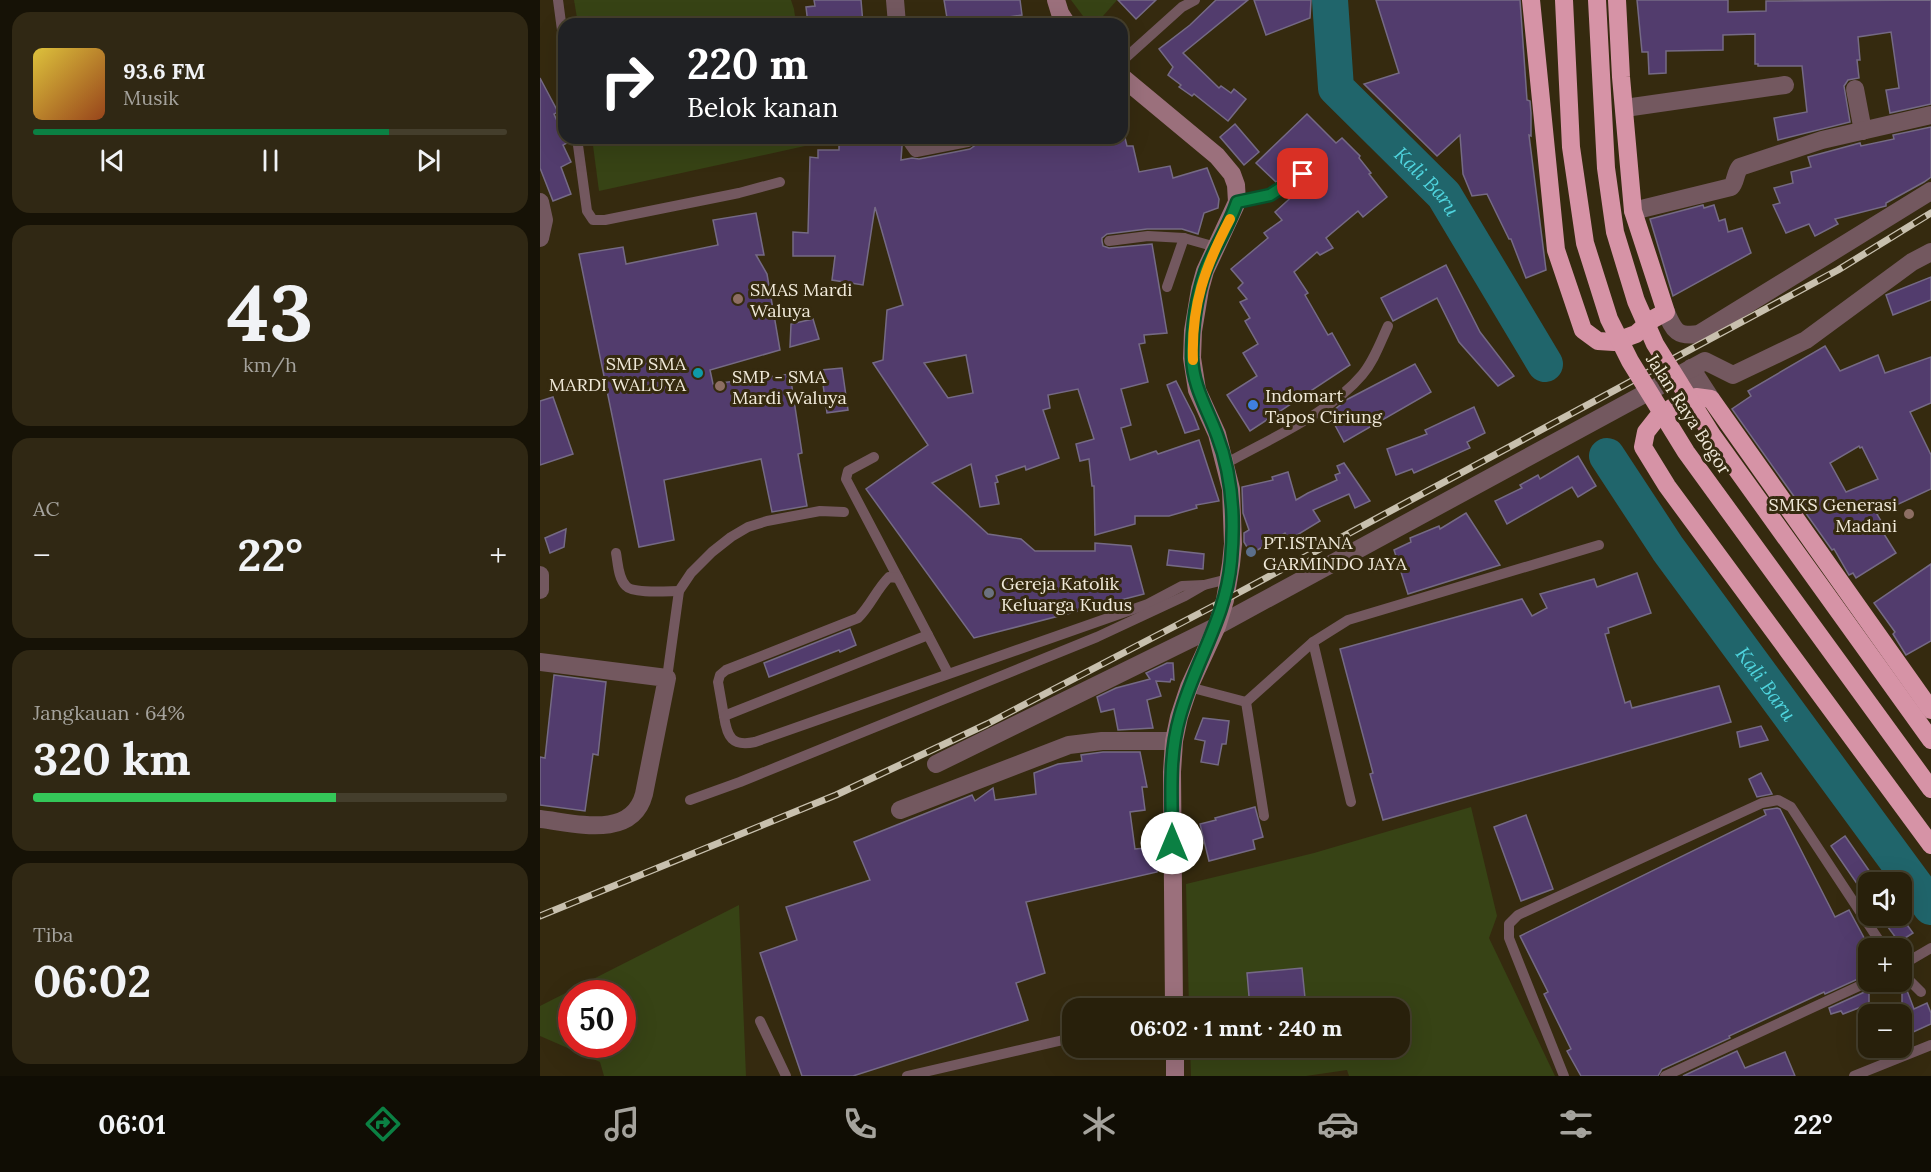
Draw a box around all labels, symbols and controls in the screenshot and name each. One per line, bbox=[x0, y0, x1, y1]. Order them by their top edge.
text: 220 m bbox=[687, 37, 808, 91]
icon: right bbox=[588, 42, 666, 120]
text: 93.6 FM bbox=[123, 57, 206, 85]
text: Musik bbox=[123, 85, 179, 110]
text: Belok kanan bbox=[687, 90, 838, 124]
water label: Kali Baru bbox=[1390, 141, 1466, 220]
icon: previous bbox=[96, 144, 129, 177]
icon: pause bbox=[254, 144, 287, 177]
icon: next bbox=[412, 144, 445, 177]
pin bbox=[1277, 148, 1328, 199]
icon: arrive bbox=[1286, 157, 1319, 190]
text: 43 bbox=[227, 263, 313, 362]
place label: SMAS Mardi Waluya bbox=[750, 278, 852, 322]
marker: SMAS Mardi Waluya bbox=[731, 292, 745, 306]
street label: Jalan Raya Bogor bbox=[1641, 348, 1737, 479]
text: km/h bbox=[243, 352, 297, 377]
place label: SMP SMA MARDI WALUYA bbox=[549, 352, 687, 396]
place label: SMP - SMA Mardi Waluya bbox=[732, 365, 847, 409]
marker: SMP SMA MARDI WALUYA bbox=[691, 366, 705, 380]
marker: SMP - SMA Mardi Waluya bbox=[713, 379, 727, 393]
place label: Indomart Tapos Ciriung bbox=[1265, 384, 1383, 428]
marker: Indomart Tapos Ciriung bbox=[1246, 398, 1260, 412]
place label: SMKS Generasi Madani bbox=[1769, 493, 1897, 537]
text: AC bbox=[33, 496, 59, 521]
marker: SMKS Generasi Madani bbox=[1902, 507, 1916, 521]
text: 22° bbox=[237, 526, 303, 583]
place label: PT.ISTANA GARMINDO JAYA bbox=[1263, 531, 1408, 575]
text: − bbox=[33, 534, 51, 576]
text: + bbox=[489, 534, 507, 576]
marker: PT.ISTANA GARMINDO JAYA bbox=[1244, 545, 1258, 559]
place label: Gereja Katolik Keluarga Kudus bbox=[1001, 572, 1132, 616]
marker: Gereja Katolik Keluarga Kudus bbox=[982, 586, 996, 600]
water label: Kali Baru bbox=[1731, 641, 1802, 726]
text: Jangkauan · 64% bbox=[33, 700, 185, 725]
text: 320 km bbox=[33, 730, 191, 787]
position arrow bbox=[1140, 811, 1204, 875]
map controls bbox=[1858, 872, 1912, 1058]
button: sound bbox=[1858, 872, 1912, 926]
text: Tiba bbox=[33, 922, 73, 947]
button: + bbox=[1858, 938, 1912, 992]
text: 06:02 bbox=[33, 952, 151, 1009]
speed limit sign: 50 bbox=[558, 980, 636, 1058]
button: − bbox=[1858, 1004, 1912, 1058]
text: 06:02 · 1 mnt · 240 m bbox=[1130, 1014, 1342, 1042]
icon: directions bbox=[362, 1103, 404, 1145]
icon: music bbox=[601, 1103, 643, 1145]
icon: phone bbox=[839, 1103, 881, 1145]
icon: climate bbox=[1078, 1103, 1120, 1145]
icon: car bbox=[1317, 1103, 1359, 1145]
icon: filters bbox=[1555, 1103, 1597, 1145]
text: 06:01 bbox=[98, 1107, 166, 1141]
text: 22° bbox=[1794, 1107, 1833, 1141]

